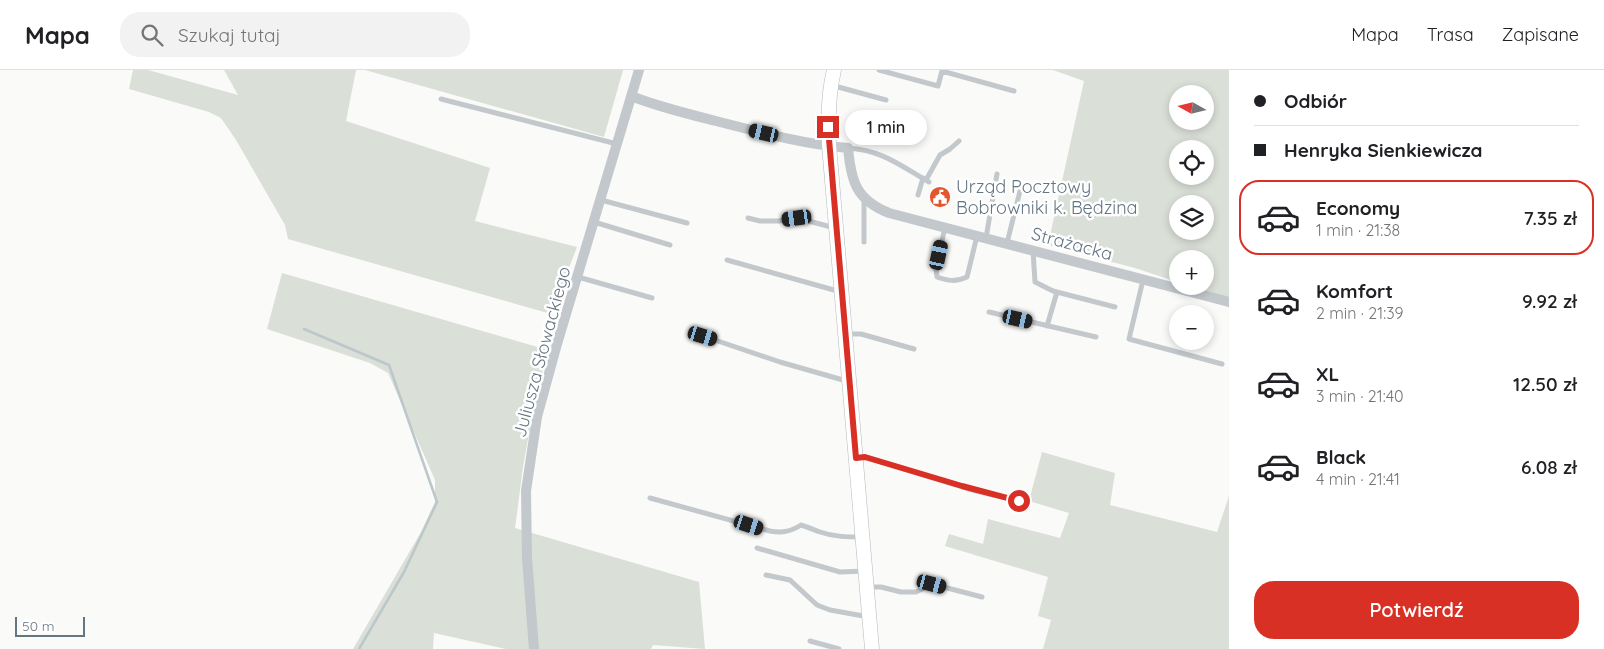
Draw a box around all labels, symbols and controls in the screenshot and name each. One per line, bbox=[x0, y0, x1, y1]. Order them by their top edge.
search box bbox=[120, 12, 470, 57]
text: Mapa bbox=[25, 20, 90, 50]
icon: search bbox=[138, 21, 166, 49]
text: Szukaj tutaj bbox=[178, 23, 281, 47]
text: Mapa bbox=[1351, 23, 1399, 46]
text: Trasa bbox=[1427, 23, 1474, 46]
text: Zapisane bbox=[1502, 23, 1579, 46]
north arrow bbox=[1169, 85, 1214, 130]
map controls bbox=[1169, 85, 1214, 350]
text: Odbiór bbox=[1284, 89, 1347, 113]
callout: 1 min bbox=[846, 110, 928, 144]
route end bbox=[817, 116, 839, 138]
text: 1 min bbox=[867, 117, 905, 137]
car bbox=[747, 122, 780, 144]
text: Henryka Sienkiewicza bbox=[1284, 138, 1483, 162]
button: locate bbox=[1169, 140, 1214, 185]
place label: Urząd Pocztowy Bobrowniki k. Będzina bbox=[956, 175, 1137, 219]
public building icon: Urząd Pocztowy Bobrowniki k. Będzina bbox=[928, 185, 952, 209]
button: layers bbox=[1169, 195, 1214, 240]
icon: car bbox=[1256, 195, 1301, 240]
text: Economy bbox=[1316, 196, 1400, 220]
text: 7.35 zł bbox=[1524, 206, 1577, 230]
car bbox=[781, 208, 812, 228]
text: 1 min · 21:38 bbox=[1316, 220, 1400, 240]
street label: Strażacka bbox=[1029, 222, 1115, 265]
car bbox=[928, 239, 949, 271]
button: + bbox=[1169, 250, 1214, 295]
street label: Juliusza Słowackiego bbox=[508, 264, 575, 440]
icon: car bbox=[1256, 278, 1301, 323]
text: Komfort bbox=[1316, 279, 1393, 303]
text: 9.92 zł bbox=[1522, 289, 1577, 313]
text: 2 min · 21:39 bbox=[1316, 303, 1403, 323]
button: − bbox=[1169, 305, 1214, 350]
car bbox=[1001, 308, 1034, 330]
car bbox=[686, 324, 719, 348]
icon: car bbox=[1256, 361, 1301, 406]
text: XL bbox=[1316, 362, 1339, 386]
text: 12.50 zł bbox=[1513, 372, 1577, 396]
text: 3 min · 21:40 bbox=[1316, 386, 1404, 406]
icon: car bbox=[1256, 444, 1301, 489]
text: Black bbox=[1316, 445, 1366, 469]
text: 6.08 zł bbox=[1521, 455, 1577, 479]
text: 4 min · 21:41 bbox=[1316, 469, 1400, 489]
route start bbox=[1008, 490, 1030, 512]
car bbox=[732, 513, 765, 537]
car bbox=[915, 573, 948, 595]
button: Potwierdź bbox=[1254, 581, 1579, 639]
scale bar bbox=[15, 614, 85, 637]
text: 50 m bbox=[22, 617, 55, 635]

